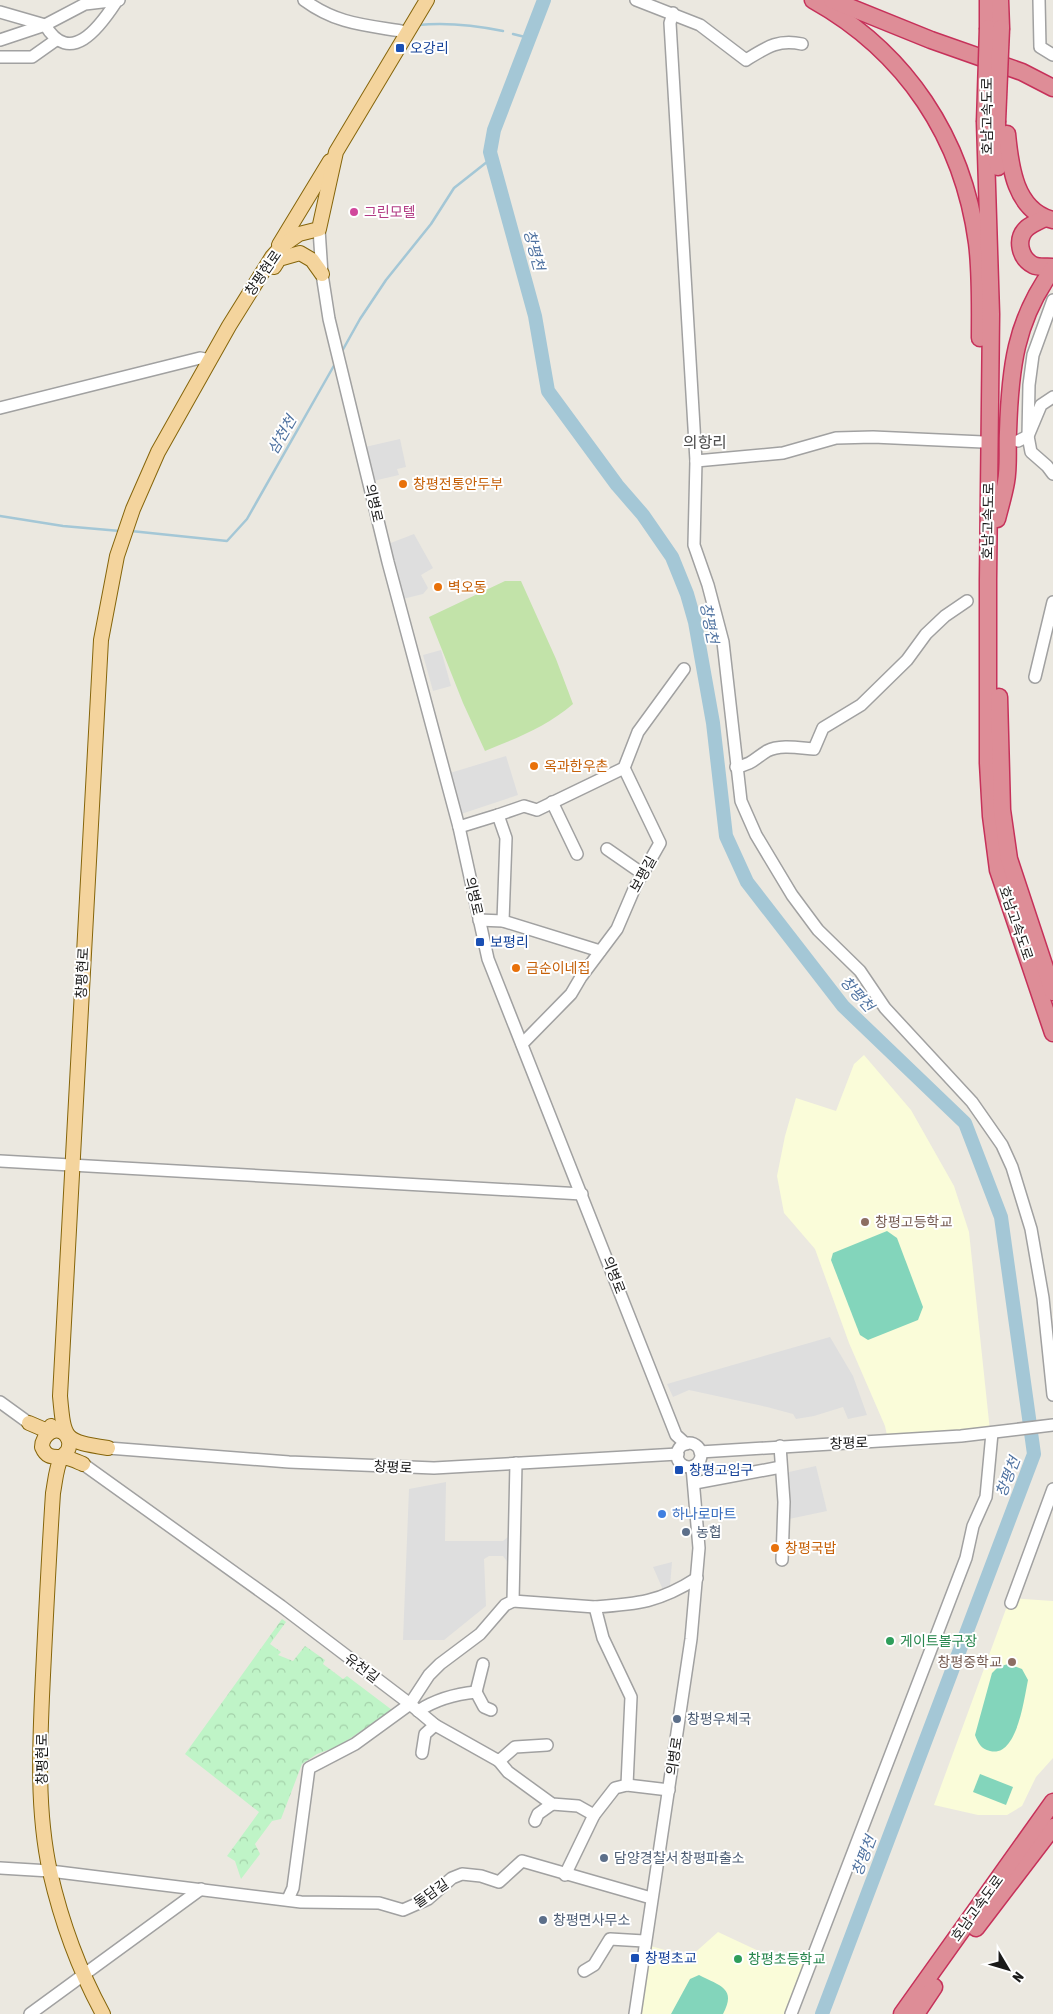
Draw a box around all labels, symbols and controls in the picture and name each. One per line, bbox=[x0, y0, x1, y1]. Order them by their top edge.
place label: 오강리 bbox=[410, 40, 449, 56]
marker: 오강리 bbox=[394, 42, 406, 54]
street label: 호남고속도로 bbox=[979, 77, 995, 155]
place label: 그린모텔 bbox=[364, 204, 416, 220]
marker: 그린모텔 bbox=[348, 206, 360, 218]
water label: 창평천 bbox=[521, 228, 549, 274]
street label: 창평현로 bbox=[242, 247, 284, 299]
water label: 삼천천 bbox=[264, 411, 300, 457]
district label: 의항리 bbox=[683, 433, 727, 451]
place label: 창평전통안두부 bbox=[413, 476, 503, 492]
marker: 창평전통안두부 bbox=[397, 478, 409, 490]
street label: 의병로 bbox=[362, 482, 386, 524]
street label: 호남고속도로 bbox=[979, 482, 997, 560]
place label: 벽오동 bbox=[448, 579, 487, 595]
marker: 벽오동 bbox=[432, 581, 444, 593]
water label: 창평천 bbox=[697, 601, 722, 647]
place label: 옥과한우촌 bbox=[544, 758, 609, 774]
marker: 옥과한우촌 bbox=[528, 760, 540, 772]
street label: 보평길 bbox=[627, 853, 659, 895]
street label: 의병로 bbox=[462, 875, 486, 917]
street label: 호남고속도로 bbox=[996, 884, 1036, 962]
place label: 보평리 bbox=[490, 934, 529, 950]
marker: 보평리 bbox=[474, 936, 486, 948]
street label: 창평현로 bbox=[73, 947, 91, 999]
place label: 금순이네집 bbox=[526, 960, 590, 976]
marker: 금순이네집 bbox=[510, 962, 522, 974]
water label: 창평천 bbox=[837, 973, 879, 1016]
place label: 창평고등학교 bbox=[875, 1214, 952, 1230]
marker: 창평고등학교 bbox=[859, 1216, 871, 1228]
street label: 의병로 bbox=[600, 1254, 628, 1296]
street label: 창평로 bbox=[829, 1434, 869, 1452]
water label: 창평천 bbox=[992, 1452, 1024, 1499]
street label: 창평로 bbox=[373, 1458, 413, 1476]
place label: 창평고입구 bbox=[689, 1462, 754, 1478]
marker: 창평고입구 bbox=[673, 1464, 685, 1476]
place label: 하나로마트 bbox=[672, 1506, 737, 1522]
marker: 하나로마트 bbox=[656, 1508, 668, 1520]
place label: 농협 bbox=[696, 1524, 722, 1540]
marker: 농협 bbox=[680, 1526, 692, 1538]
place label: 창평국밥 bbox=[785, 1540, 837, 1556]
marker: 창평국밥 bbox=[769, 1542, 781, 1554]
place label: 게이트볼구장 bbox=[900, 1633, 977, 1649]
marker: 게이트볼구장 bbox=[884, 1635, 896, 1647]
street label: 유천길 bbox=[342, 1650, 382, 1686]
place label: 창평중학교 bbox=[938, 1654, 1002, 1670]
marker: 창평중학교 bbox=[1006, 1656, 1018, 1668]
place label: 창평우체국 bbox=[687, 1711, 752, 1727]
marker: 창평우체국 bbox=[671, 1713, 683, 1725]
street label: 창평현로 bbox=[34, 1733, 50, 1785]
street label: 의병로 bbox=[663, 1736, 685, 1776]
water label: 창평천 bbox=[848, 1831, 880, 1878]
place label: 담양경찰서 창평파출소 bbox=[614, 1850, 745, 1866]
marker: 담양경찰서 창평파출소 bbox=[598, 1852, 610, 1864]
street label: 호남고속도로 bbox=[948, 1872, 1006, 1944]
street label: 돌담길 bbox=[411, 1875, 451, 1911]
place label: 창평면사무소 bbox=[553, 1912, 630, 1928]
marker: 창평면사무소 bbox=[537, 1914, 549, 1926]
north arrow bbox=[983, 1944, 1033, 1994]
place label: 창평초교 bbox=[645, 1950, 697, 1966]
place label: 창평초등학교 bbox=[748, 1951, 825, 1967]
marker: 창평초교 bbox=[629, 1952, 641, 1964]
marker: 창평초등학교 bbox=[732, 1953, 744, 1965]
text: N bbox=[1009, 1969, 1027, 1985]

